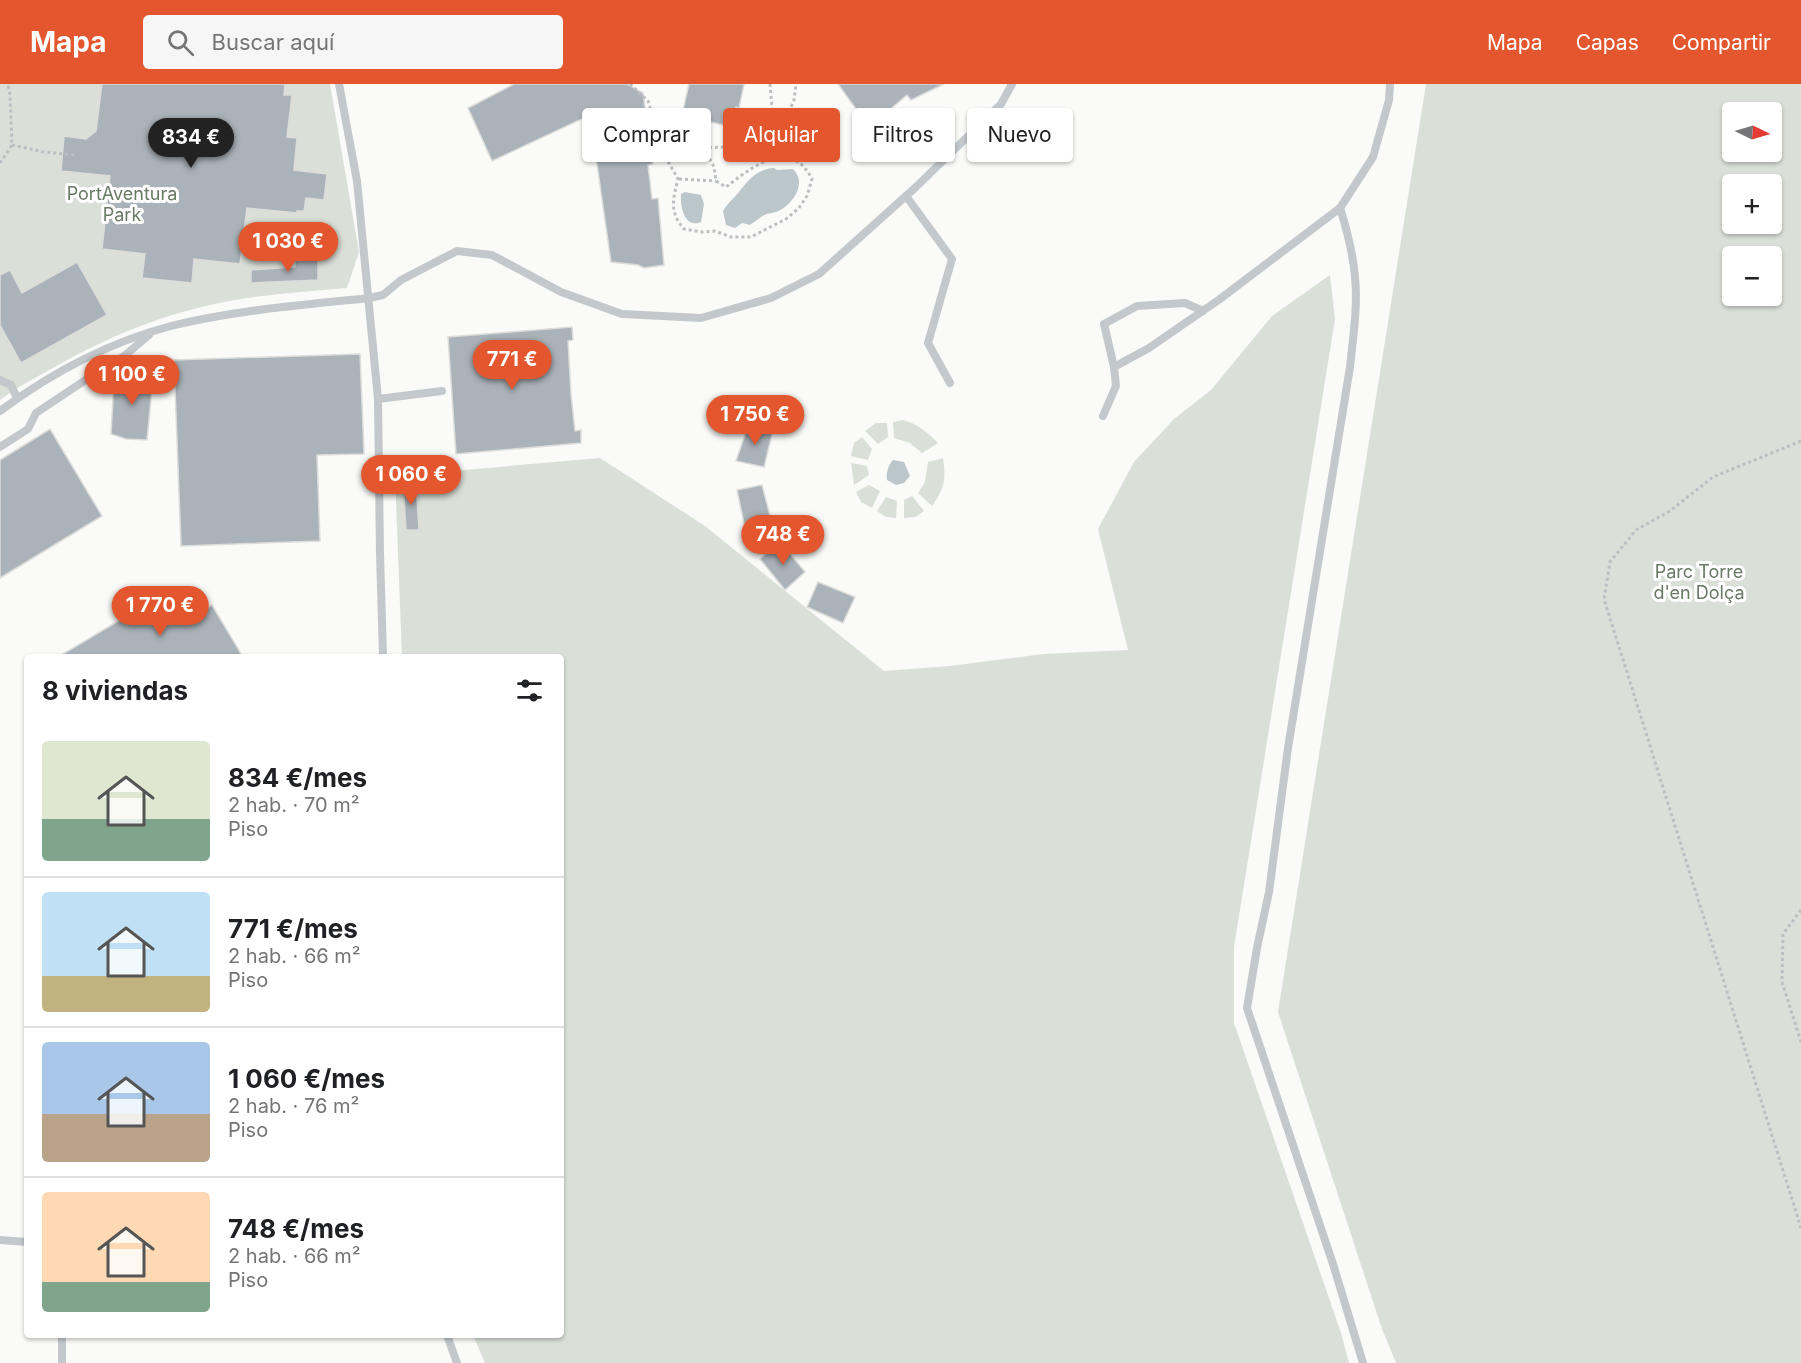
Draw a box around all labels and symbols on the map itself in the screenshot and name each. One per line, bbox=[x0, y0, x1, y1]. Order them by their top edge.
north arrow bbox=[1722, 102, 1782, 162]
pin: 834 € bbox=[149, 118, 233, 169]
park label: PortAventura Park bbox=[67, 183, 177, 225]
pin: 1 030 € bbox=[233, 222, 343, 273]
pin: 771 € bbox=[470, 340, 554, 391]
pin: 1 100 € bbox=[77, 355, 187, 406]
pin: 1 750 € bbox=[700, 395, 810, 446]
pin: 1 060 € bbox=[356, 455, 466, 506]
pin: 748 € bbox=[741, 515, 825, 566]
park label: Parc Torre d'en Dolça bbox=[1653, 561, 1745, 603]
pin: 1 770 € bbox=[105, 586, 215, 637]

